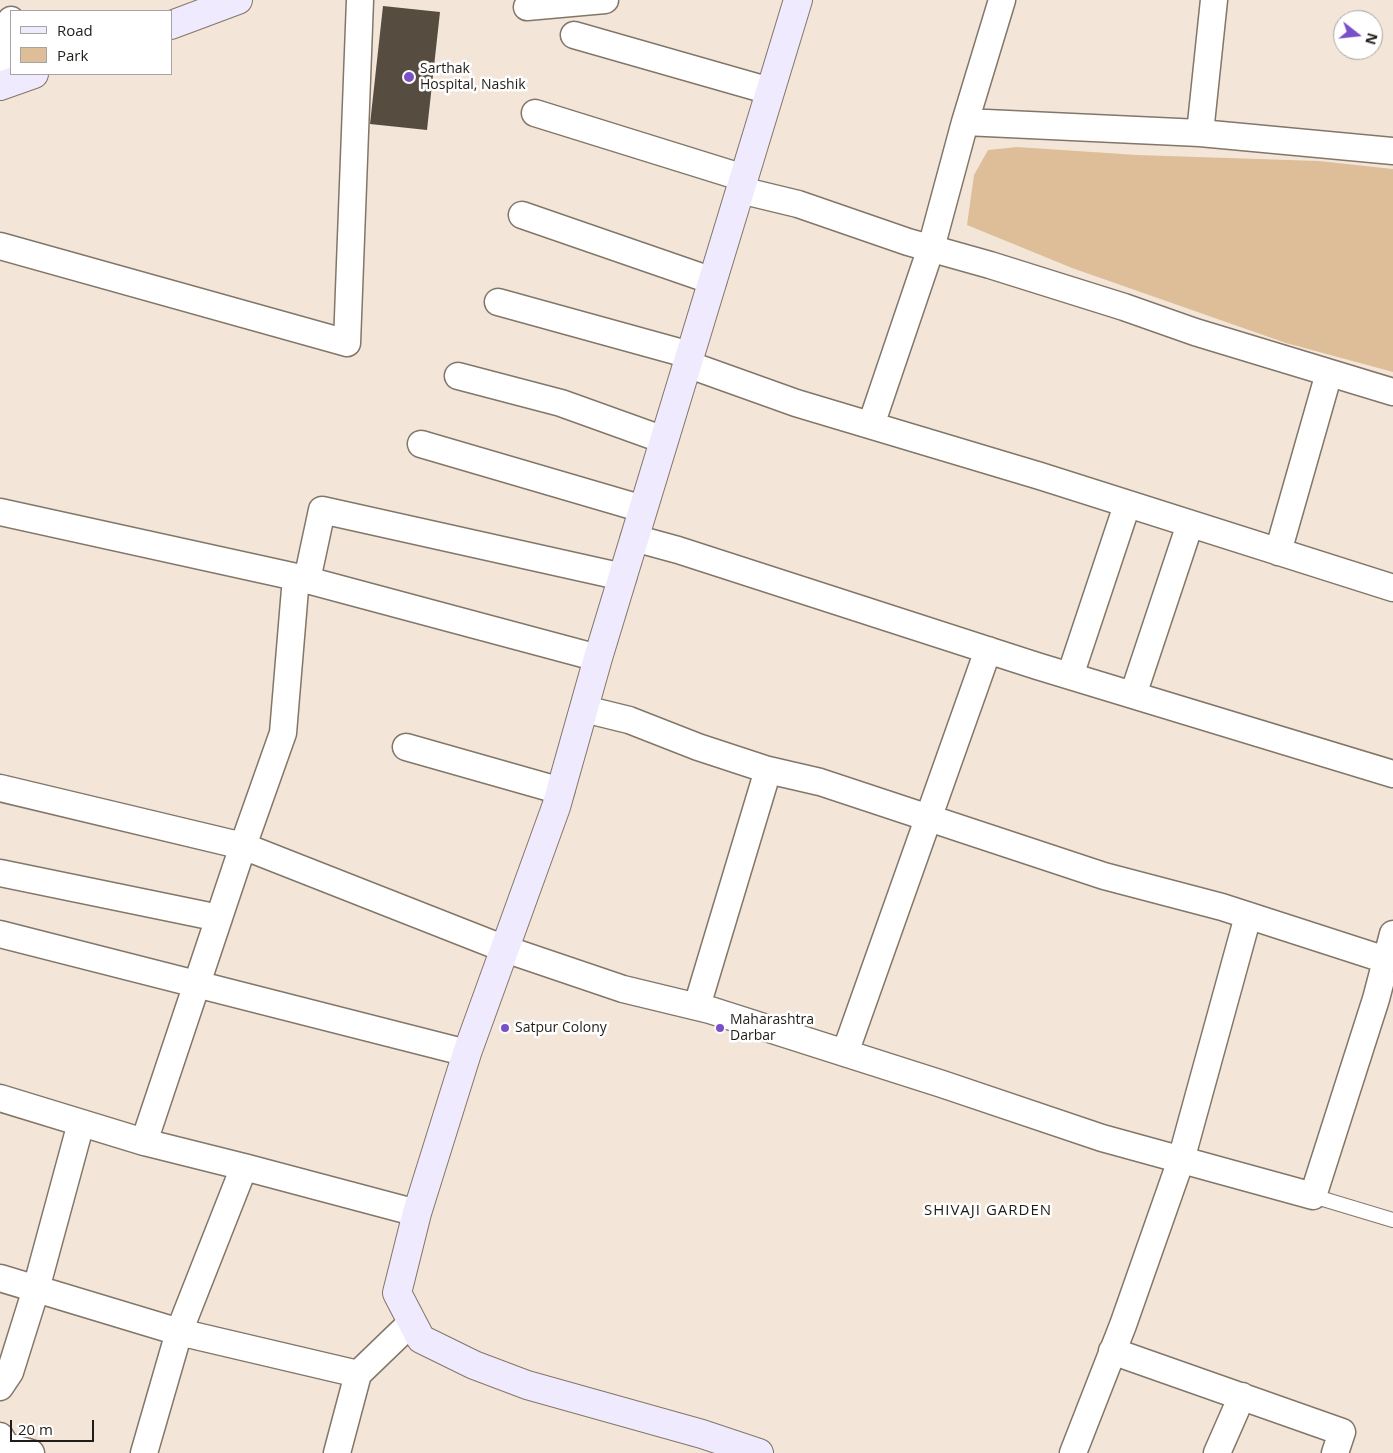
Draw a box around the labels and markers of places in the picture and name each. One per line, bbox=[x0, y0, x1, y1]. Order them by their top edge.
place label: Sarthak Hospital, Nashik bbox=[420, 61, 526, 94]
marker: Sarthak Hospital, Nashik bbox=[402, 70, 416, 84]
place label: Maharashtra Darbar bbox=[730, 1012, 814, 1044]
place label: Satpur Colony bbox=[515, 1020, 607, 1036]
marker: Satpur Colony bbox=[499, 1022, 511, 1034]
marker: Maharashtra Darbar bbox=[714, 1022, 726, 1034]

